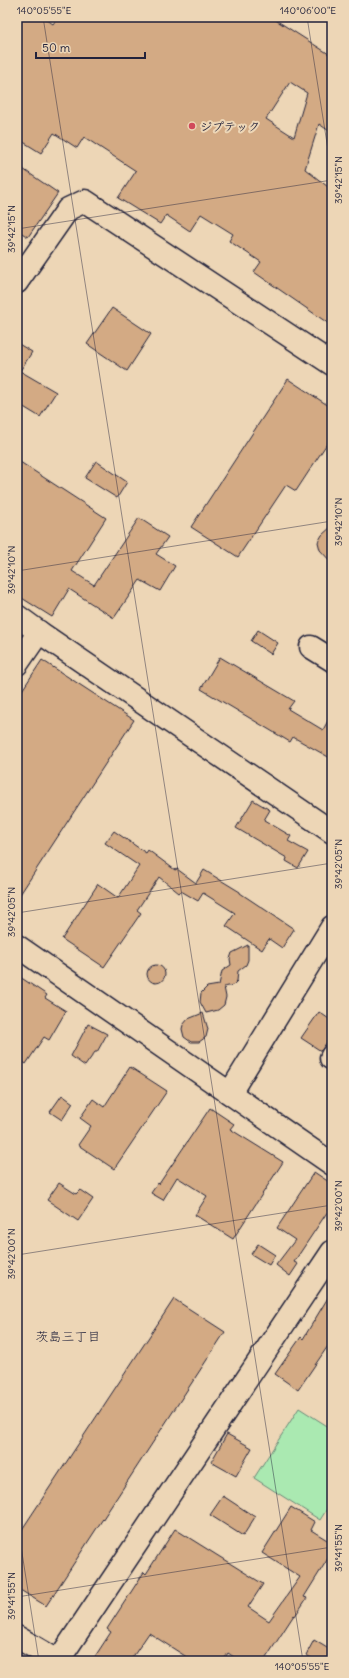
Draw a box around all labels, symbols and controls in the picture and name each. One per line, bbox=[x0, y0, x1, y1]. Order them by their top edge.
text: 140°05'55"E bbox=[17, 4, 71, 17]
text: 140°06'00"E bbox=[280, 4, 336, 17]
scale bar bbox=[36, 34, 145, 60]
text: 50 m bbox=[42, 40, 71, 55]
place label: ジプテック bbox=[200, 119, 260, 134]
marker: ジプテック bbox=[187, 121, 197, 131]
text: 39°42'15"N bbox=[332, 156, 345, 204]
text: 39°42'15"N bbox=[5, 205, 18, 253]
text: 39°42'10"N bbox=[332, 498, 345, 546]
text: 39°42'10"N bbox=[5, 546, 18, 594]
text: 39°42'05"N bbox=[332, 839, 345, 889]
text: 39°42'05"N bbox=[5, 887, 18, 937]
text: 39°42'00"N bbox=[332, 1180, 345, 1232]
text: 39°42'00"N bbox=[5, 1228, 18, 1280]
district label: 茨島三丁目 bbox=[35, 1328, 101, 1345]
text: 39°41'55"N bbox=[332, 1524, 345, 1572]
text: 39°41'55"N bbox=[5, 1572, 18, 1620]
text: 140°05'55"E bbox=[275, 1660, 329, 1673]

